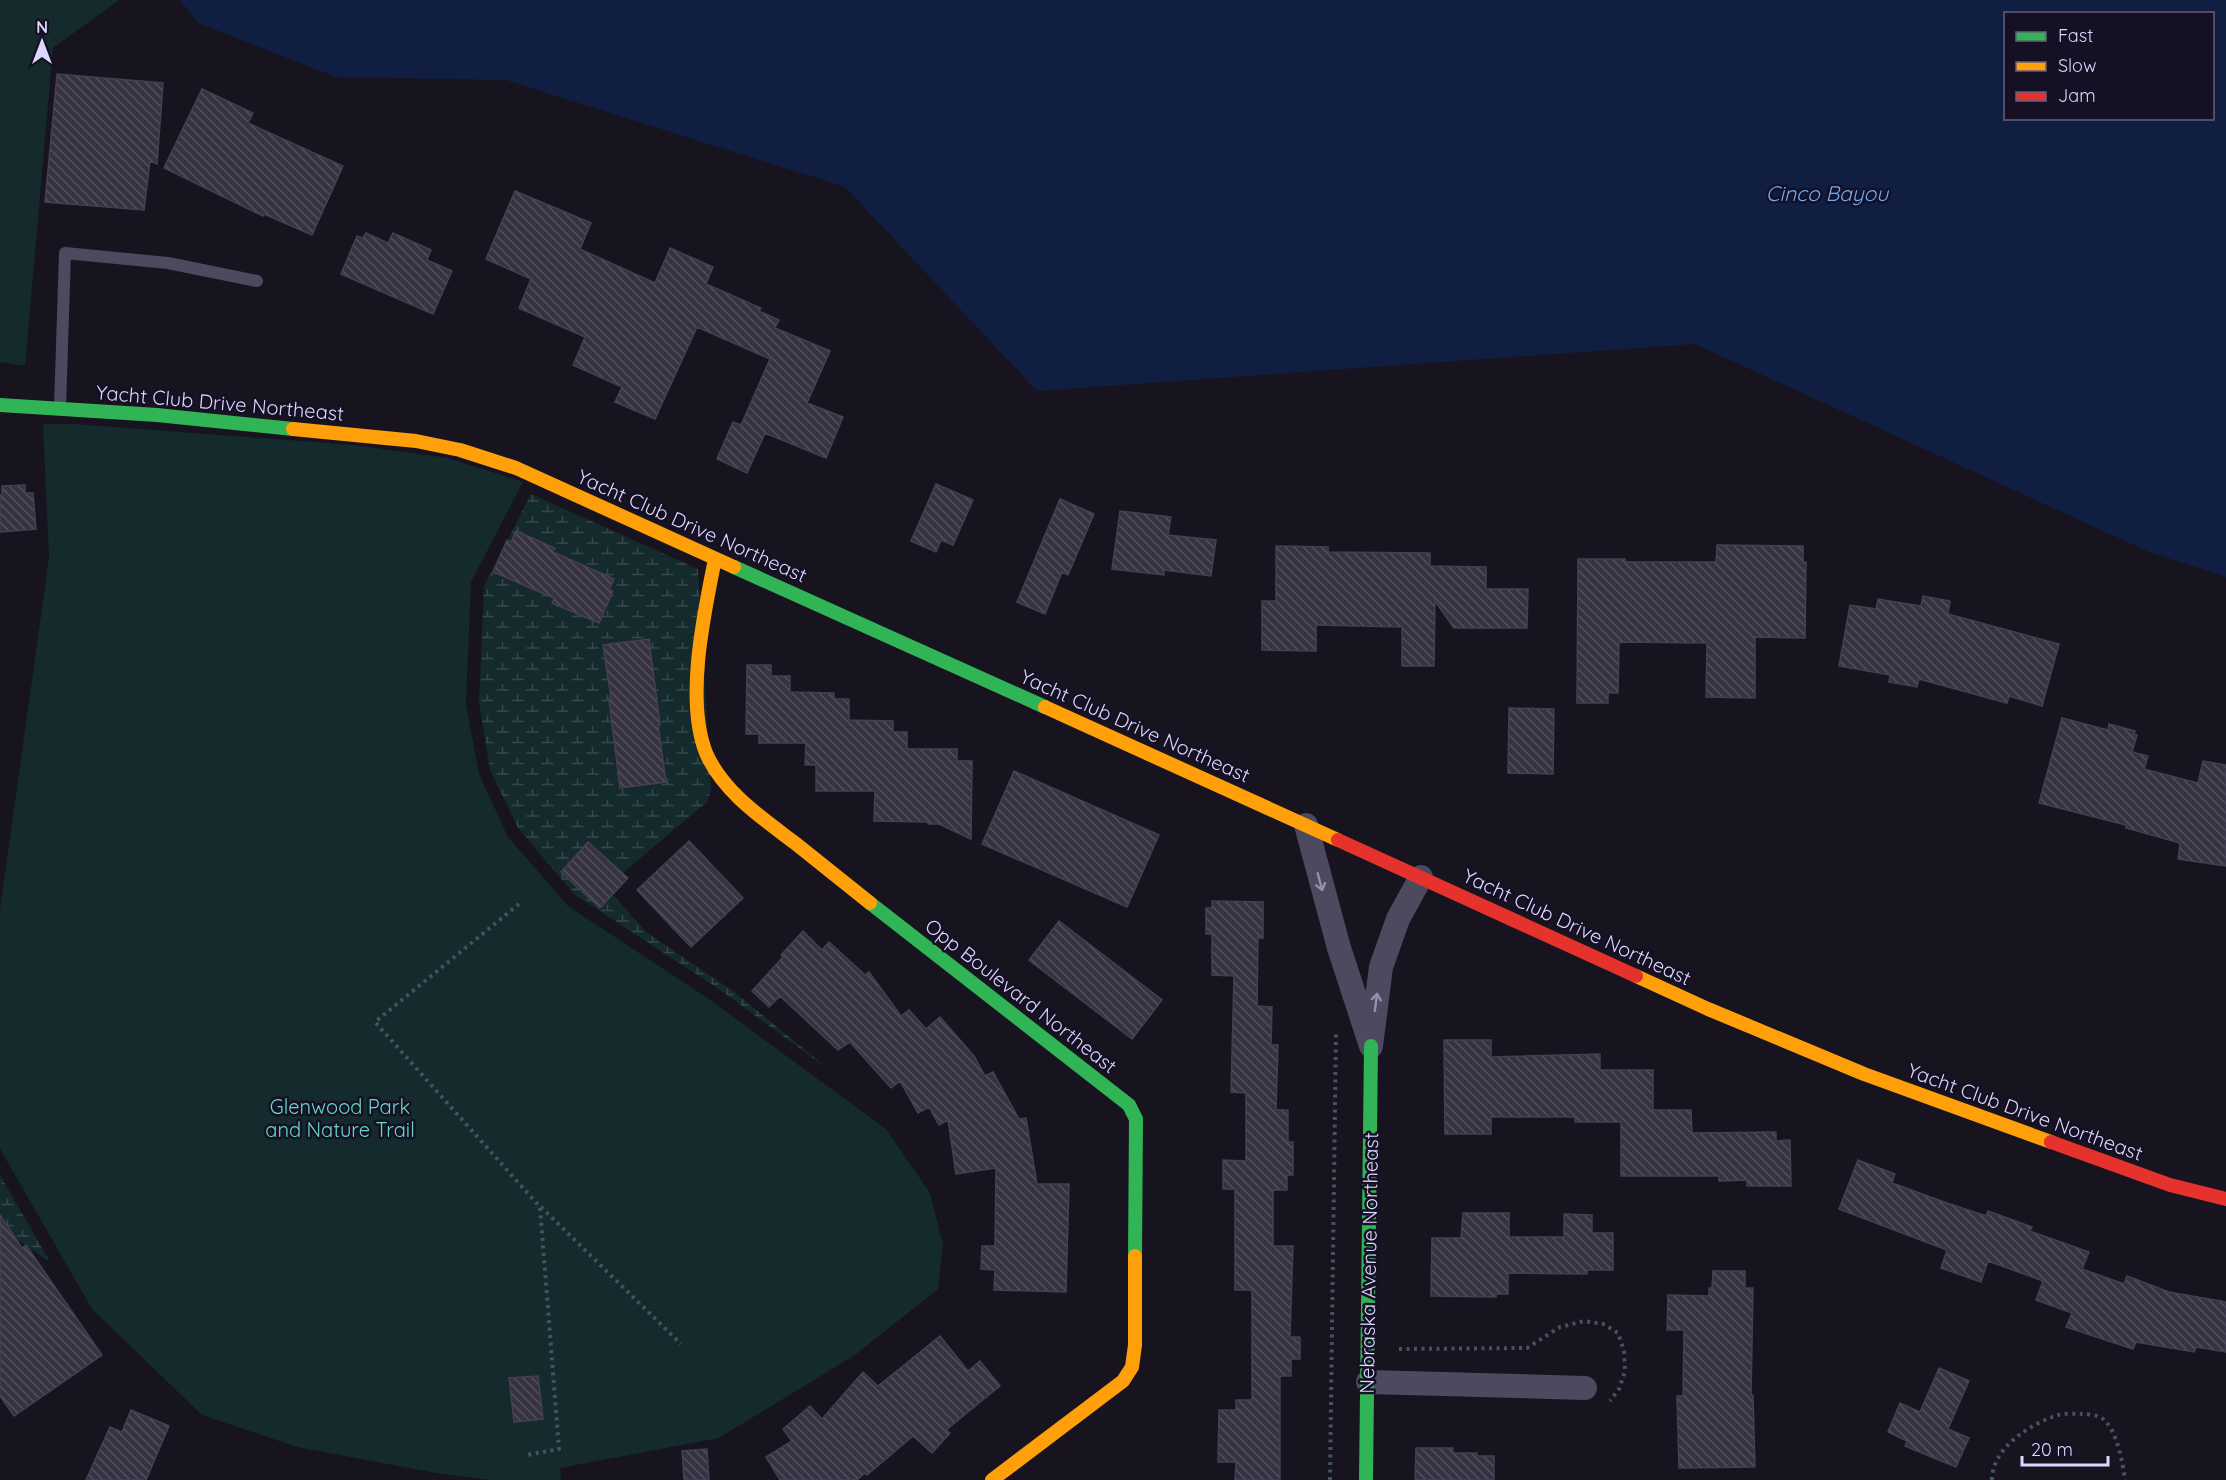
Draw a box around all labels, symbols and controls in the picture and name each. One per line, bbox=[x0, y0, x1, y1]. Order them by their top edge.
north arrow bbox=[12, 12, 72, 72]
legend bbox=[2004, 12, 2214, 120]
text: N bbox=[36, 17, 48, 37]
text: Fast bbox=[2058, 24, 2093, 47]
text: Slow bbox=[2058, 54, 2096, 77]
text: Jam bbox=[2058, 84, 2096, 107]
water label: Cinco Bayou bbox=[1766, 180, 1889, 206]
street label: Yacht Club Drive Northeast bbox=[95, 379, 345, 426]
street label: Yacht Club Drive Northeast bbox=[573, 464, 811, 588]
street label: Yacht Club Drive Northeast bbox=[1016, 664, 1254, 788]
street label: Yacht Club Drive Northeast bbox=[1459, 863, 1695, 991]
one-way arrow bbox=[1315, 872, 1327, 891]
street label: Opp Boulevard Northeast bbox=[920, 913, 1122, 1078]
one-way arrow bbox=[1371, 993, 1382, 1012]
street label: Yacht Club Drive Northeast bbox=[1904, 1057, 2147, 1166]
park label: Glenwood Park and Nature Trail bbox=[265, 1094, 415, 1142]
street label: Nebraska Avenue Northeast bbox=[1354, 1132, 1383, 1394]
scale bar bbox=[2022, 1429, 2108, 1467]
text: 20 m bbox=[2031, 1438, 2073, 1461]

